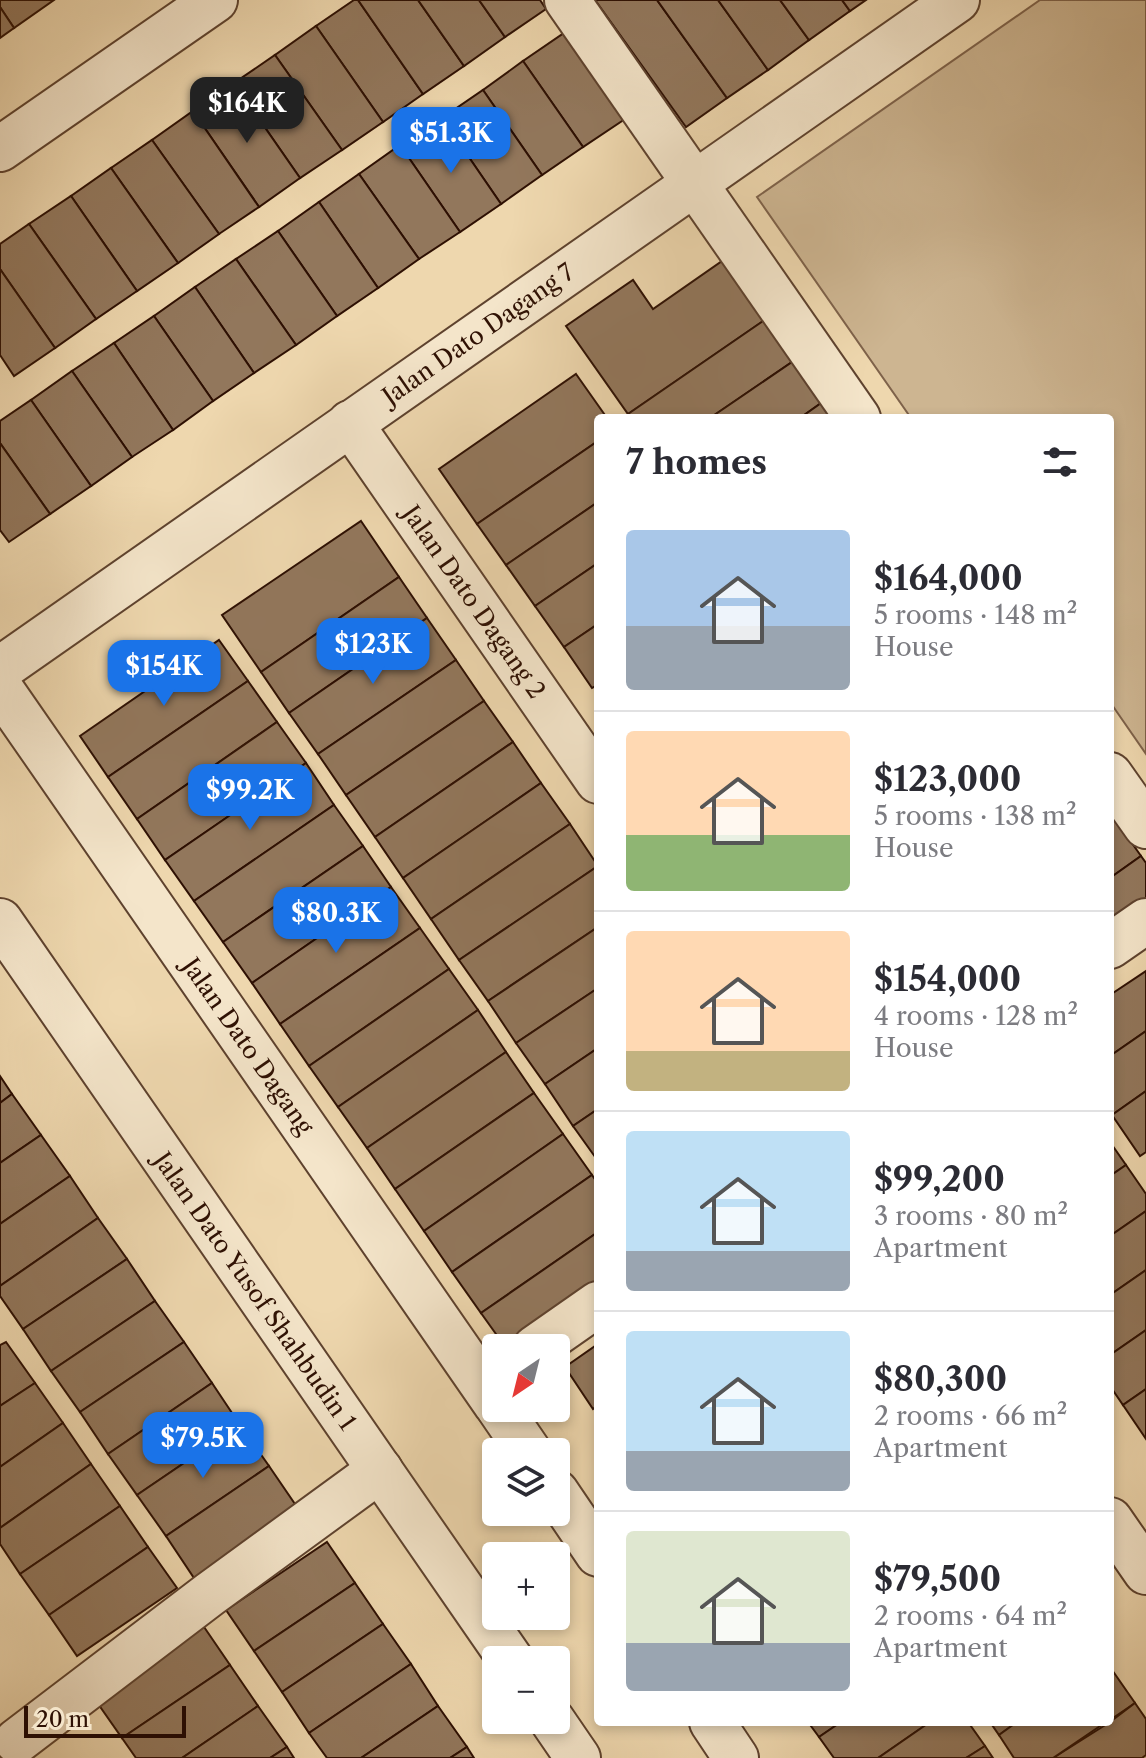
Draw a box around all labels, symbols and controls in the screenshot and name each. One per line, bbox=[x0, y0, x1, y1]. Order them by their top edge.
pin: $164K bbox=[191, 77, 303, 145]
text: $164K bbox=[208, 87, 286, 119]
pin: $51.3K bbox=[386, 107, 516, 175]
text: $51.3K bbox=[409, 117, 493, 149]
street label: Jalan Dato Dagang 7 bbox=[373, 257, 579, 413]
icon: filters bbox=[1038, 440, 1082, 484]
text: 7 homes bbox=[626, 441, 767, 483]
street label: Jalan Dato Dagang 2 bbox=[394, 497, 552, 704]
text: $164,000 bbox=[874, 557, 1023, 599]
icon: home bbox=[690, 562, 786, 658]
text: 5 rooms · 148 m² bbox=[874, 599, 1077, 631]
pin: $123K bbox=[317, 618, 429, 686]
text: $123K bbox=[334, 628, 412, 660]
text: House bbox=[874, 631, 954, 663]
pin: $154K bbox=[108, 640, 220, 708]
text: $154K bbox=[126, 650, 202, 682]
text: $123,000 bbox=[874, 758, 1022, 800]
icon: home bbox=[690, 763, 786, 859]
pin: $99.2K bbox=[185, 764, 315, 832]
text: $99.2K bbox=[206, 774, 294, 806]
text: 5 rooms · 138 m² bbox=[874, 800, 1077, 832]
text: House bbox=[874, 832, 954, 864]
pin: $80.3K bbox=[271, 887, 401, 955]
text: $80.3K bbox=[291, 897, 381, 929]
street label: Jalan Dato Dagang bbox=[174, 949, 320, 1140]
text: $154,000 bbox=[874, 958, 1021, 1000]
icon: home bbox=[690, 963, 786, 1059]
text: 4 rooms · 128 m² bbox=[874, 1000, 1078, 1032]
text: House bbox=[874, 1032, 954, 1064]
street label: Jalan Dato Yusof Shahbudin 1 bbox=[145, 1143, 362, 1436]
text: $99,200 bbox=[874, 1158, 1005, 1200]
icon: home bbox=[690, 1163, 786, 1259]
text: 3 rooms · 80 m² bbox=[874, 1200, 1068, 1232]
text: Apartment bbox=[874, 1232, 1007, 1264]
north arrow bbox=[482, 1334, 570, 1422]
map controls bbox=[482, 1334, 570, 1734]
text: $80,300 bbox=[874, 1358, 1007, 1400]
icon: home bbox=[690, 1363, 786, 1459]
text: 2 rooms · 66 m² bbox=[874, 1400, 1067, 1432]
pin: $79.5K bbox=[138, 1412, 268, 1480]
text: $79.5K bbox=[161, 1422, 245, 1454]
text: Apartment bbox=[874, 1432, 1007, 1464]
button: layers bbox=[482, 1438, 570, 1526]
button: + bbox=[482, 1542, 570, 1630]
text: $79,500 bbox=[874, 1558, 1001, 1600]
icon: home bbox=[690, 1563, 786, 1659]
text: 2 rooms · 64 m² bbox=[874, 1600, 1067, 1632]
text: Apartment bbox=[874, 1632, 1007, 1664]
button: − bbox=[482, 1646, 570, 1734]
scale bar bbox=[24, 1702, 186, 1738]
text: 20 m bbox=[36, 1706, 89, 1733]

